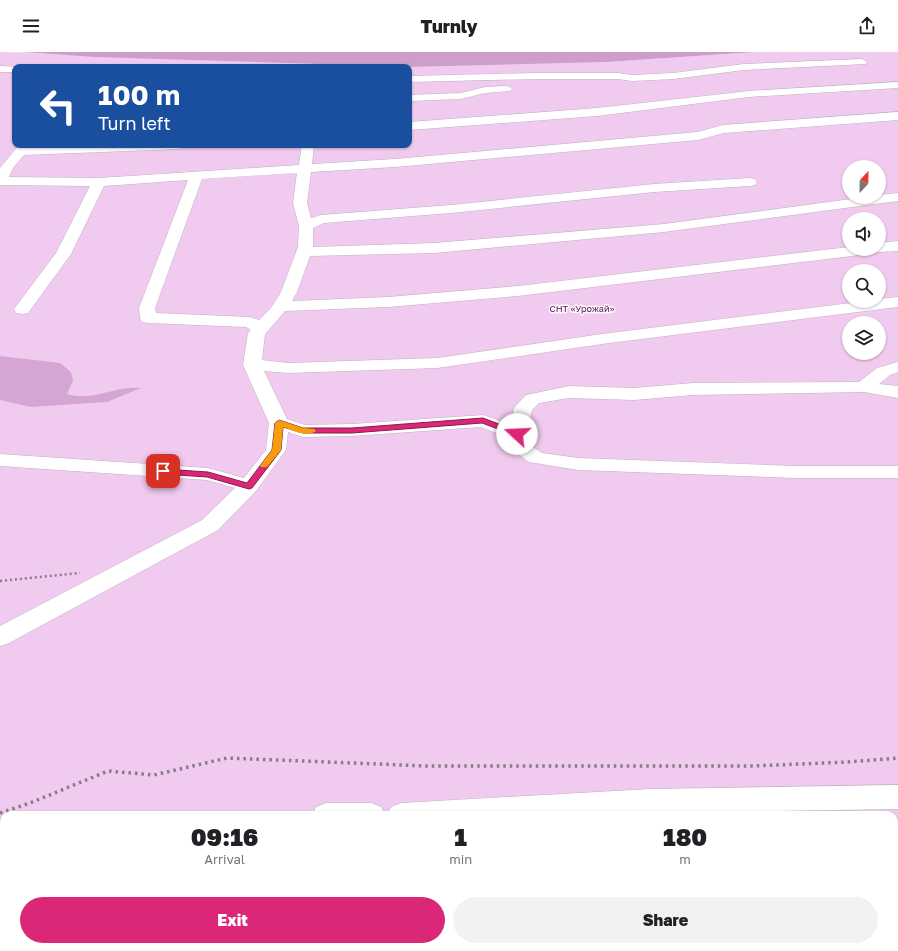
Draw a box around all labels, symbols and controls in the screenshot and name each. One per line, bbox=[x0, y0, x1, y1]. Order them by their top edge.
icon: menu bbox=[20, 15, 42, 37]
text: Turnly bbox=[420, 15, 478, 37]
icon: share bbox=[856, 15, 878, 37]
text: 100 m bbox=[98, 78, 180, 111]
icon: left bbox=[32, 80, 84, 132]
text: Turn left bbox=[98, 112, 171, 134]
north arrow bbox=[842, 160, 886, 204]
map controls bbox=[842, 160, 886, 360]
button: sound bbox=[842, 212, 886, 256]
button: search bbox=[842, 264, 886, 308]
park label: СНТ «Урожай» bbox=[550, 303, 614, 314]
button: layers bbox=[842, 316, 886, 360]
position arrow bbox=[496, 413, 538, 455]
pin bbox=[146, 454, 180, 488]
icon: arrive bbox=[152, 460, 174, 482]
text: 09:16 bbox=[191, 822, 258, 851]
text: 1 bbox=[454, 822, 467, 851]
text: 180 bbox=[663, 822, 707, 851]
text: Arrival bbox=[204, 851, 245, 867]
text: min bbox=[449, 851, 472, 867]
text: m bbox=[679, 851, 691, 867]
button: Exit bbox=[20, 897, 445, 943]
button: Share bbox=[453, 897, 878, 943]

